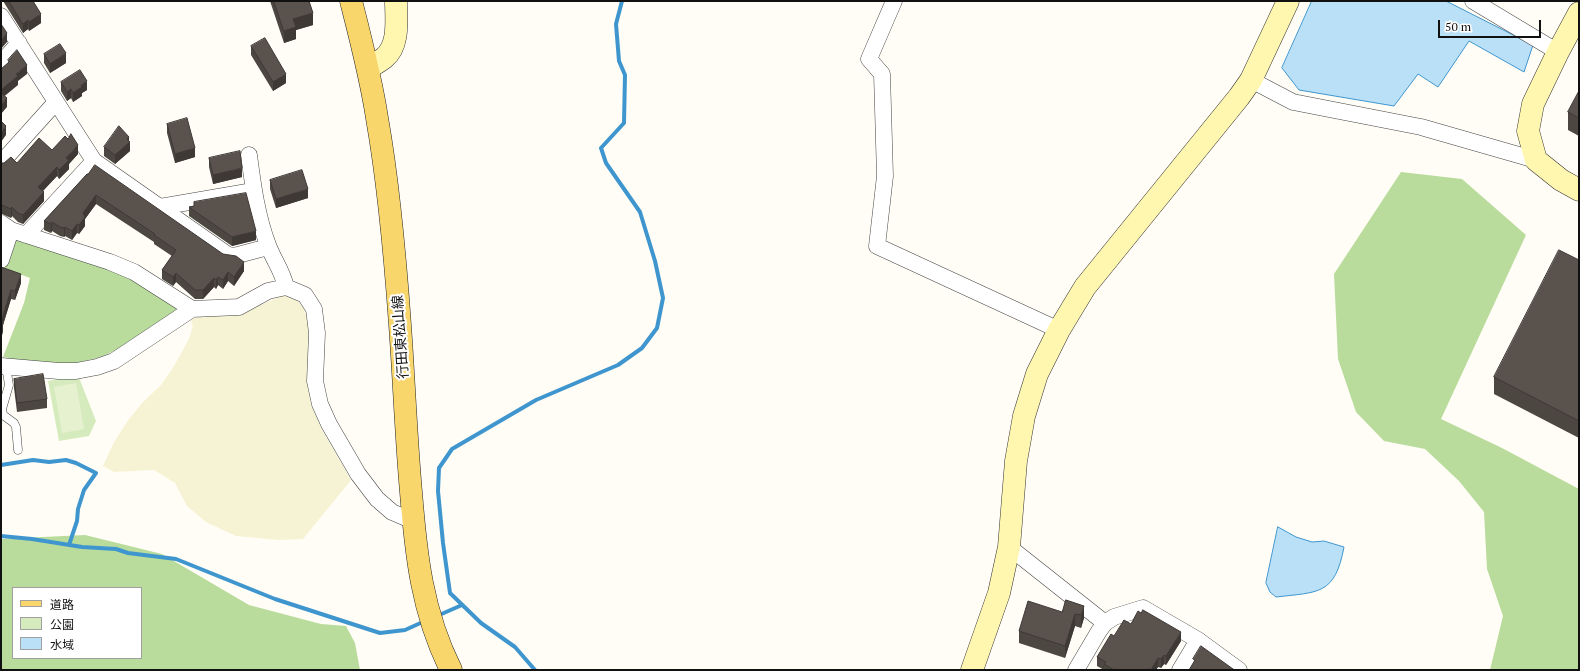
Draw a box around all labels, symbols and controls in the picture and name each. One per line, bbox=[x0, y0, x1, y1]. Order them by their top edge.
scale bar bbox=[1440, 12, 1543, 38]
text: 50 m bbox=[1445, 19, 1471, 34]
street label: 行田東松山線 bbox=[390, 295, 412, 379]
legend bbox=[12, 587, 142, 659]
text: 道路 bbox=[50, 597, 74, 612]
text: 公園 bbox=[50, 617, 74, 632]
text: 水域 bbox=[50, 637, 74, 652]

